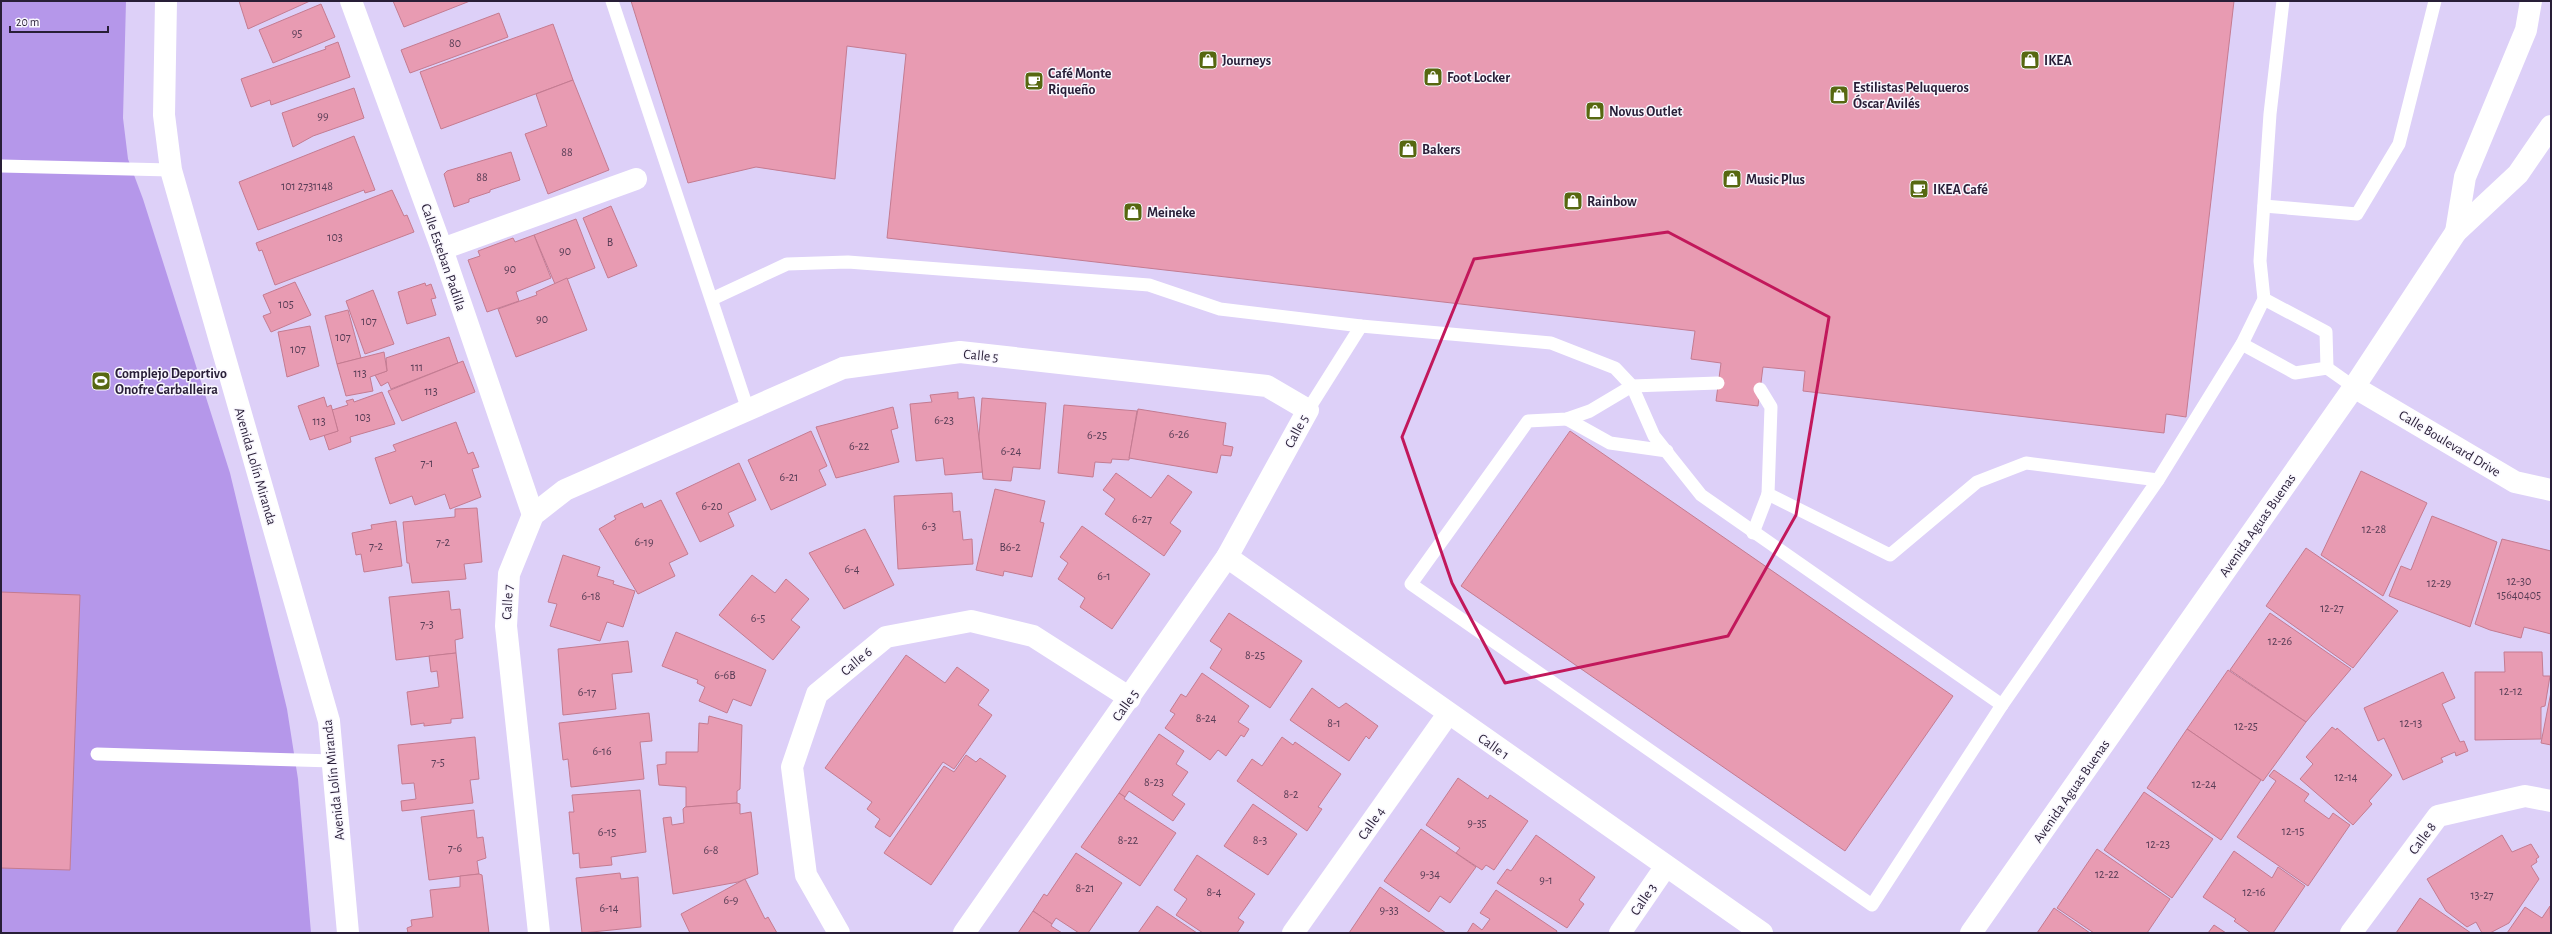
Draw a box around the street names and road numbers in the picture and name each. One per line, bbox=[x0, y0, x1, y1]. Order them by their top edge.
street label: Calle Esteban Padilla bbox=[418, 202, 468, 313]
street label: Calle 5 bbox=[963, 347, 999, 365]
street label: Avenida Lolín Miranda bbox=[232, 406, 279, 527]
street label: Calle Boulevard Drive bbox=[2396, 408, 2503, 480]
street label: Calle 5 bbox=[1282, 412, 1311, 450]
street label: Avenida Aguas Buenas bbox=[2217, 471, 2299, 580]
street label: Calle 7 bbox=[500, 584, 516, 620]
street label: Calle 6 bbox=[838, 645, 875, 679]
street label: Calle 5 bbox=[1110, 687, 1142, 724]
street label: Avenida Lolín Miranda bbox=[321, 718, 347, 841]
street label: Calle 1 bbox=[1475, 731, 1511, 762]
street label: Avenida Aguas Buenas bbox=[2031, 737, 2113, 846]
street label: Calle 4 bbox=[1356, 805, 1388, 842]
street label: Calle 8 bbox=[2406, 820, 2439, 857]
street label: Calle 3 bbox=[1628, 881, 1660, 918]

